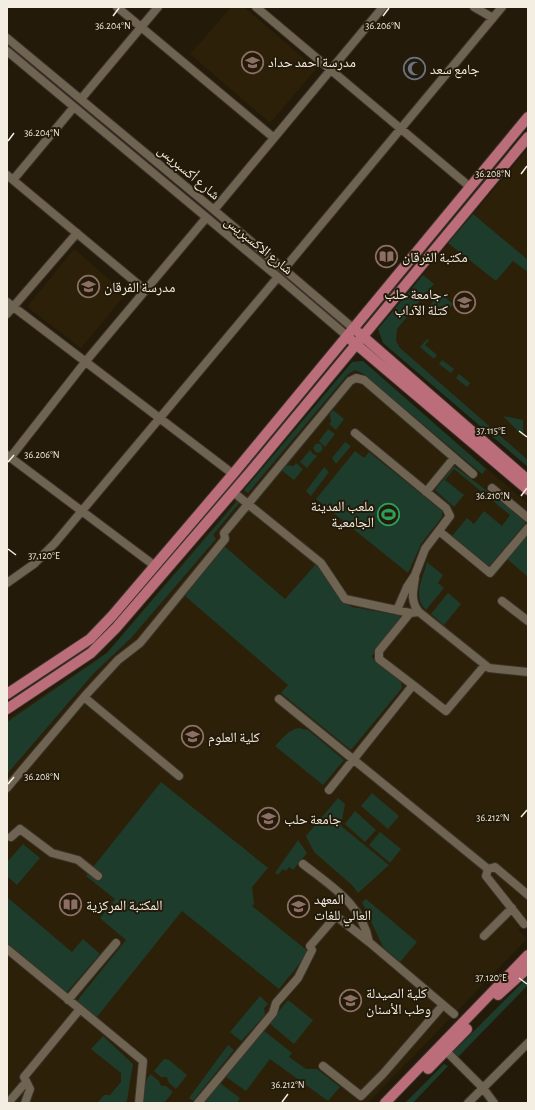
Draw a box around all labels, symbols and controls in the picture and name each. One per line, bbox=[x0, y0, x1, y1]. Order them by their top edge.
text: 36.204°N bbox=[95, 21, 131, 31]
text: 36.206°N bbox=[365, 21, 401, 31]
school or university icon: مدرسة احمد حداد bbox=[240, 49, 266, 75]
place label: مدرسة احمد حداد bbox=[268, 56, 356, 71]
mosque icon: جامع سعد bbox=[401, 56, 427, 82]
place label: جامع سعد bbox=[430, 63, 480, 79]
text: 36.204°N bbox=[24, 128, 60, 138]
street label: شارع أكسبريس bbox=[153, 142, 223, 204]
text: 36.208°N bbox=[475, 169, 511, 179]
street label: شارع الاكسبريس bbox=[220, 214, 295, 279]
library icon: مكتبة الفرقان bbox=[374, 244, 400, 270]
place label: مكتبة الفرقان bbox=[402, 251, 468, 266]
school or university icon: مدرسة الفرقان bbox=[75, 274, 101, 300]
place label: مدرسة الفرقان bbox=[104, 281, 175, 296]
place label: جامعة حلب - كتلة الآداب bbox=[384, 288, 448, 318]
school or university icon: جامعة حلب - كتلة الآداب bbox=[451, 289, 477, 315]
text: 37.115°E bbox=[476, 426, 506, 436]
text: 36.206°N bbox=[24, 450, 60, 460]
text: 36.210°N bbox=[476, 491, 510, 501]
place label: ملعب المدينة الجامعية bbox=[311, 500, 374, 530]
sports icon: ملعب المدينة الجامعية bbox=[376, 501, 402, 527]
text: 37.120°E bbox=[28, 551, 60, 561]
school or university icon: كلية العلوم bbox=[179, 724, 205, 750]
place label: كلية العلوم bbox=[208, 731, 260, 747]
text: 36.208°N bbox=[24, 772, 60, 782]
school or university icon: جامعة حلب bbox=[255, 806, 281, 832]
place label: جامعة حلب bbox=[284, 813, 341, 827]
text: 36.212°N bbox=[476, 813, 510, 823]
library icon: المكتبة المركزية bbox=[57, 892, 83, 918]
place label: المعهد العالي للغات bbox=[314, 893, 371, 927]
school or university icon: المعهد العالي للغات bbox=[285, 894, 311, 920]
place label: المكتبة المركزية bbox=[86, 899, 163, 914]
text: 37.120°E bbox=[475, 973, 507, 983]
place label: كلية الصيدلة وطب الأسنان bbox=[366, 987, 431, 1018]
school or university icon: كلية الصيدلة وطب الأسنان bbox=[337, 988, 363, 1014]
text: 36.212°N bbox=[271, 1080, 305, 1090]

